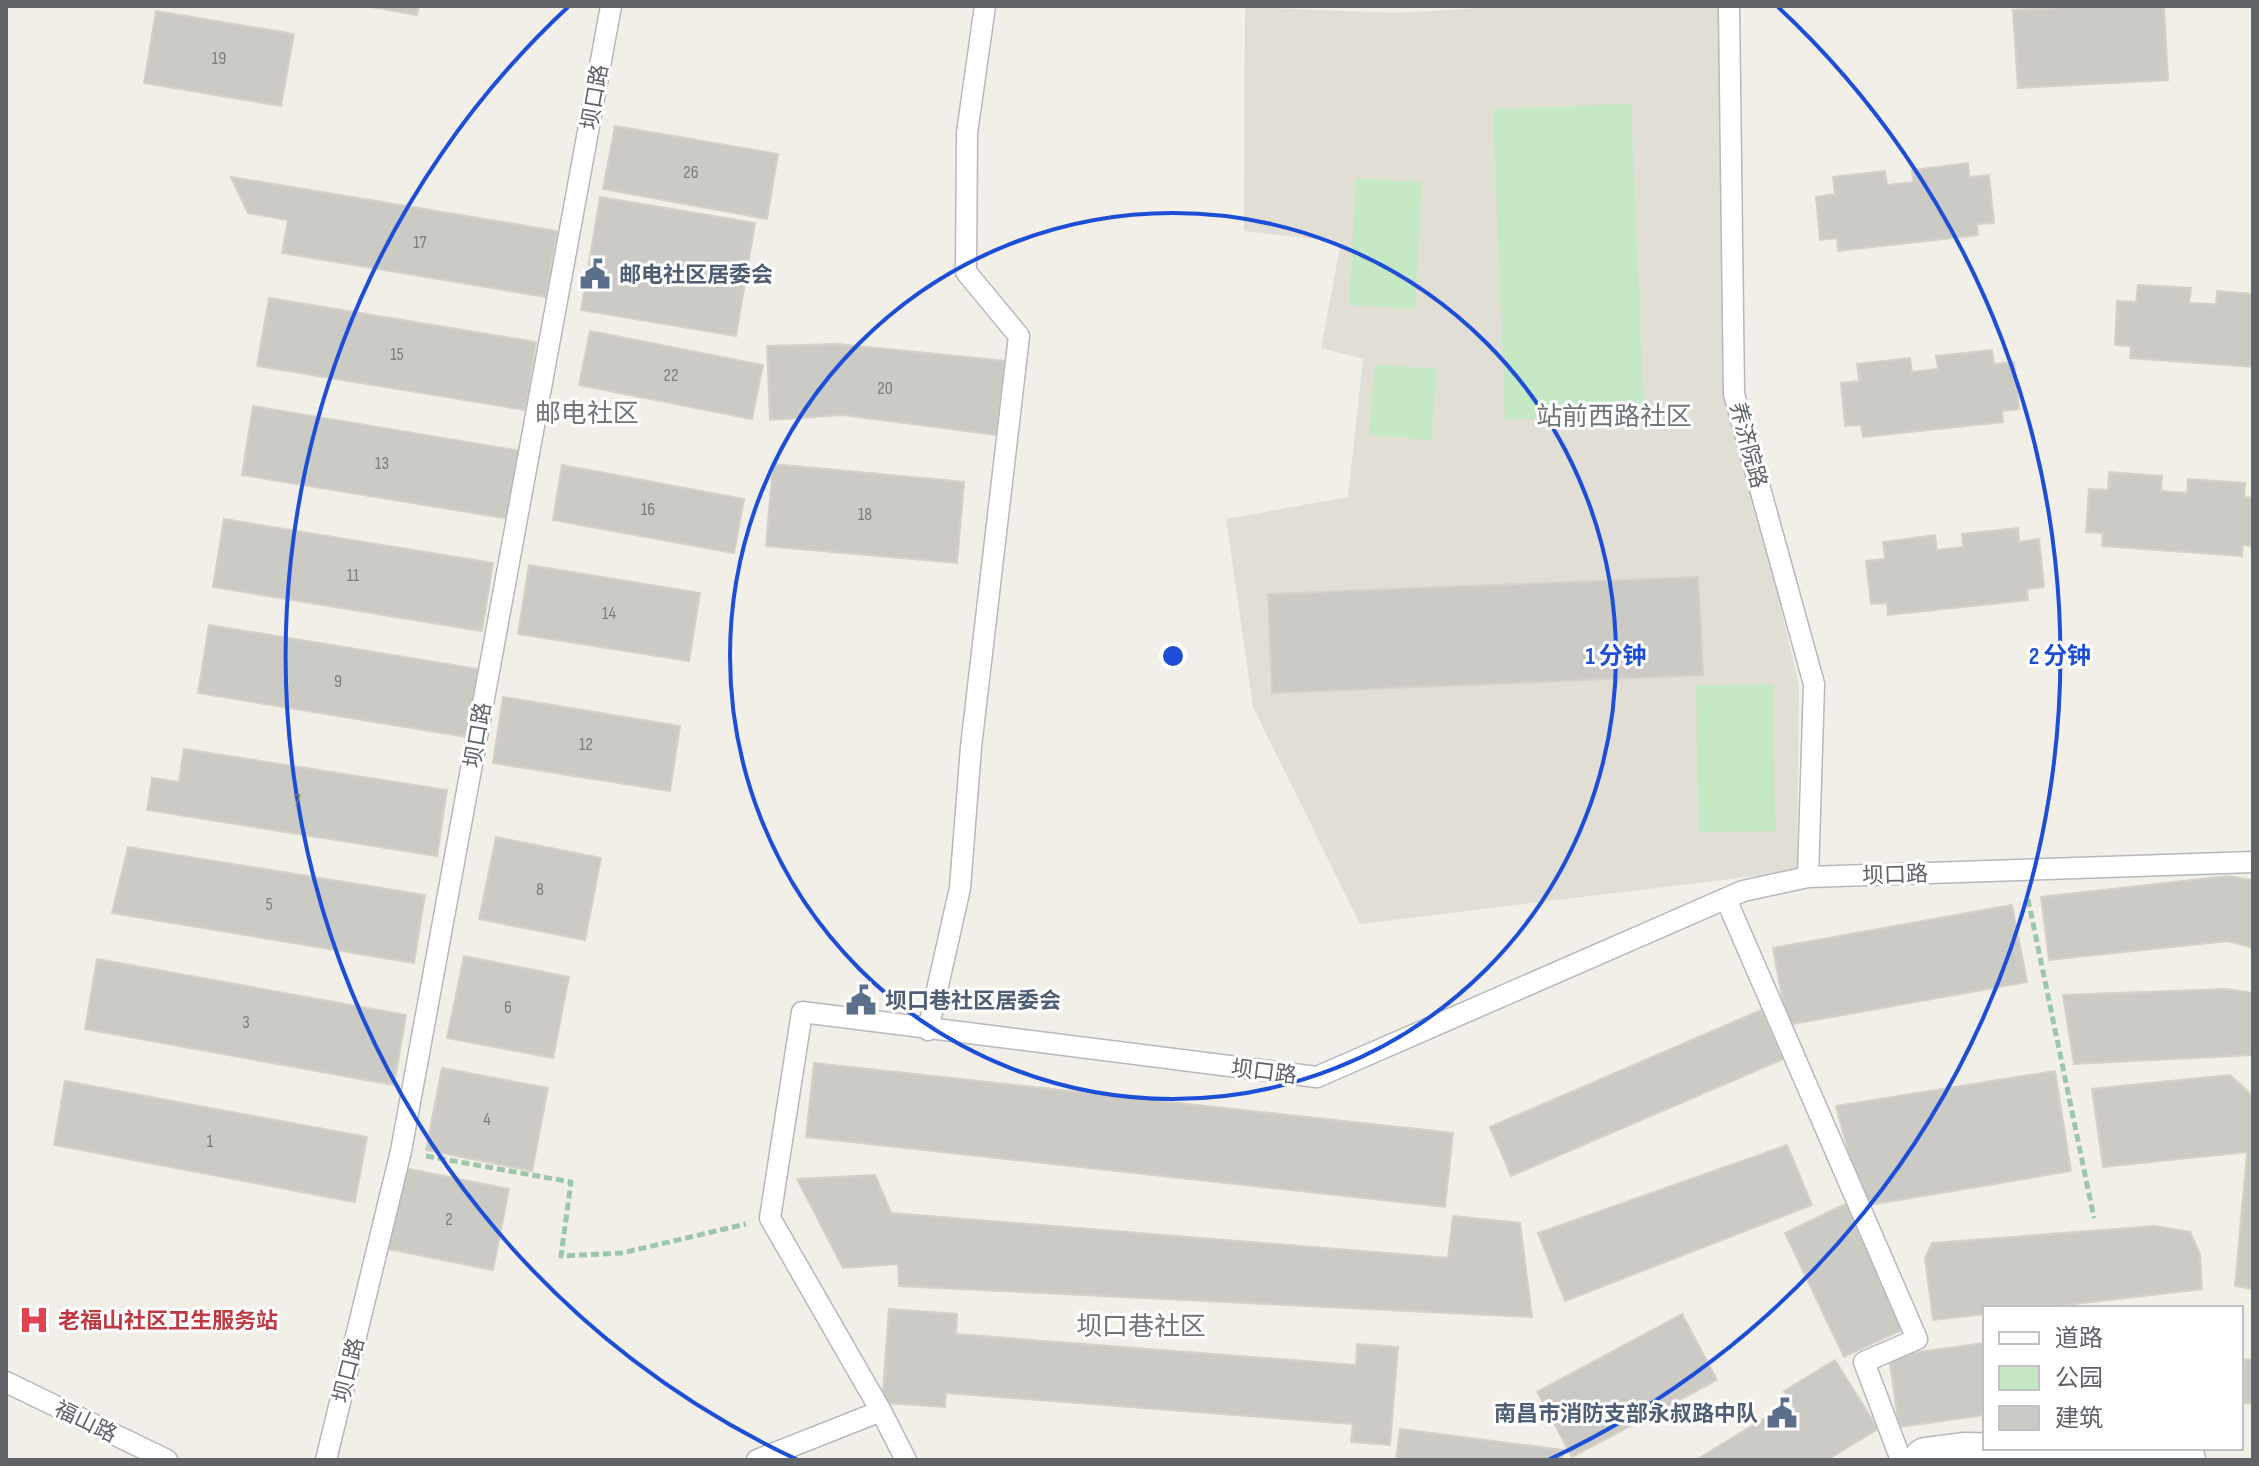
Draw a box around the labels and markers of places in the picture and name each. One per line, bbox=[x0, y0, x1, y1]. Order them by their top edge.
public building icon: 邮电社区居委会 bbox=[578, 257, 612, 291]
place label: 邮电社区居委会 bbox=[619, 262, 773, 289]
centre of rings bbox=[1159, 642, 1187, 670]
public building icon: 坝口巷社区居委会 bbox=[844, 983, 878, 1017]
place label: 坝口巷社区居委会 bbox=[885, 988, 1061, 1015]
hospital icon: 老福山社区卫生服务站 bbox=[17, 1303, 51, 1337]
place label: 老福山社区卫生服务站 bbox=[58, 1308, 278, 1335]
public building icon: 南昌市消防支部永叔路中队 bbox=[1765, 1396, 1799, 1430]
place label: 南昌市消防支部永叔路中队 bbox=[1494, 1401, 1758, 1428]

